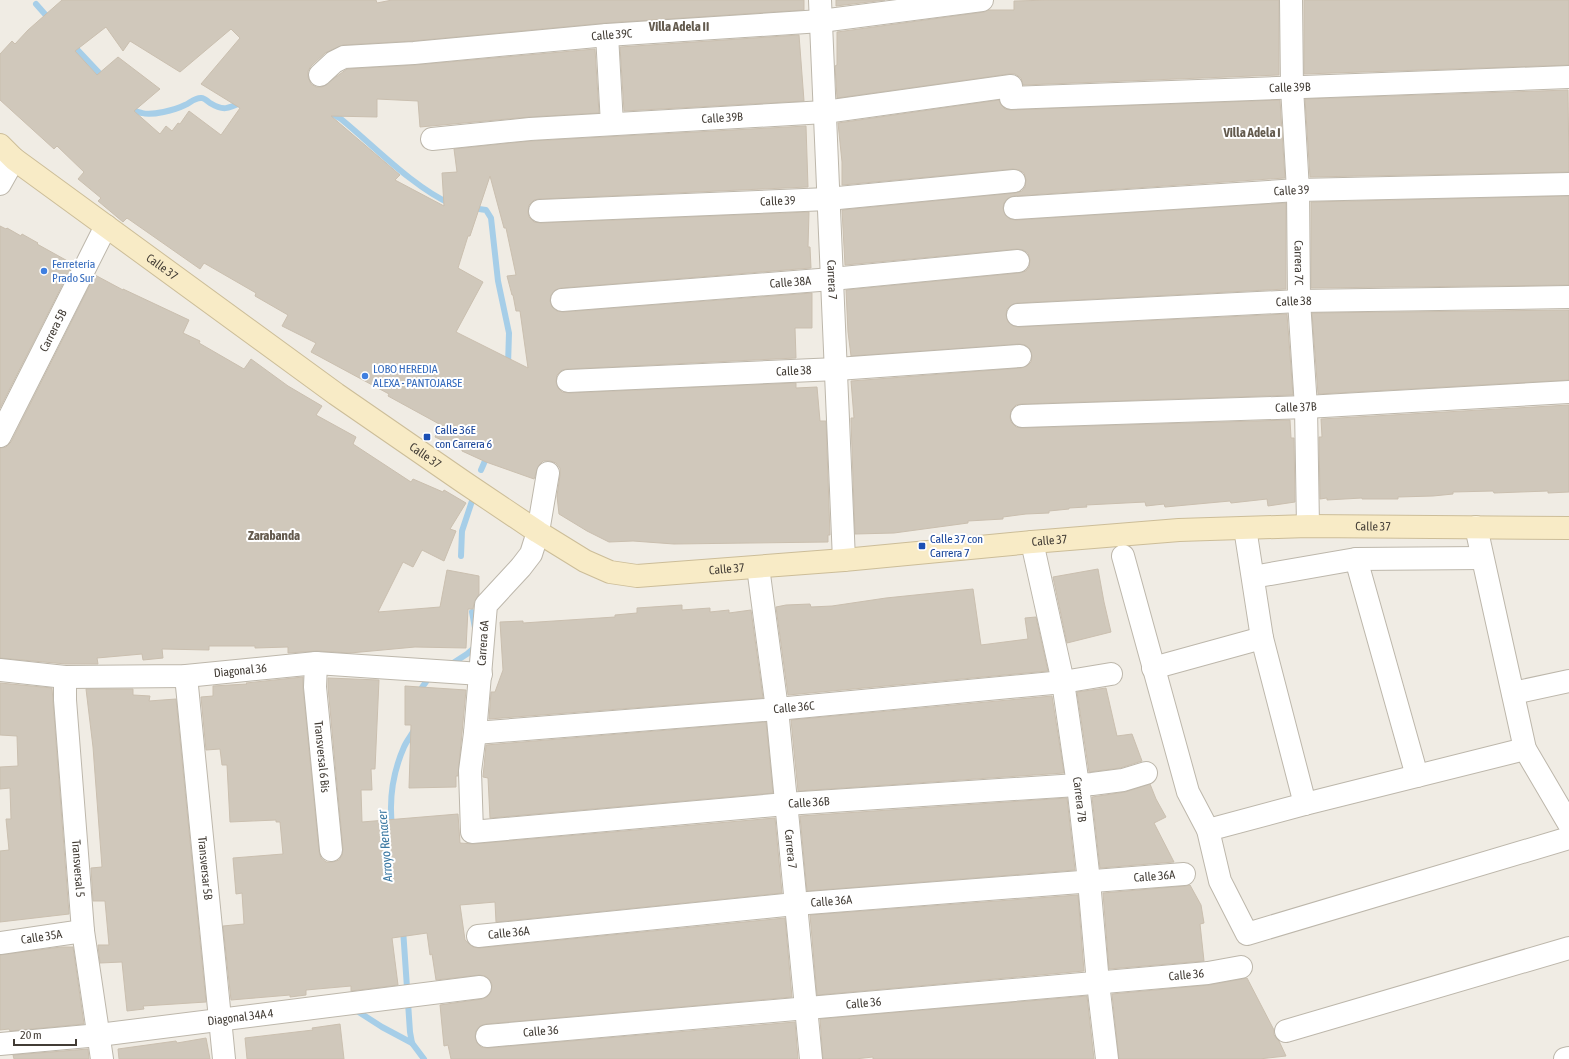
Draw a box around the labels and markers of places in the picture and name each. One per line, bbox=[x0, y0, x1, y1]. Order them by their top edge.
place label: Ferretería Prado Sur bbox=[52, 257, 95, 285]
marker: Ferretería Prado Sur bbox=[39, 266, 49, 276]
place label: LOBO HEREDIA ALEXA - PANTOJARSE bbox=[373, 362, 462, 390]
marker: LOBO HEREDIA ALEXA - PANTOJARSE bbox=[360, 371, 370, 381]
place label: Calle 36E con Carrera 6 bbox=[435, 423, 493, 451]
marker: Calle 36E con Carrera 6 bbox=[422, 432, 432, 442]
place label: Calle 37 con Carrera 7 bbox=[930, 532, 983, 560]
marker: Calle 37 con Carrera 7 bbox=[917, 541, 927, 551]

